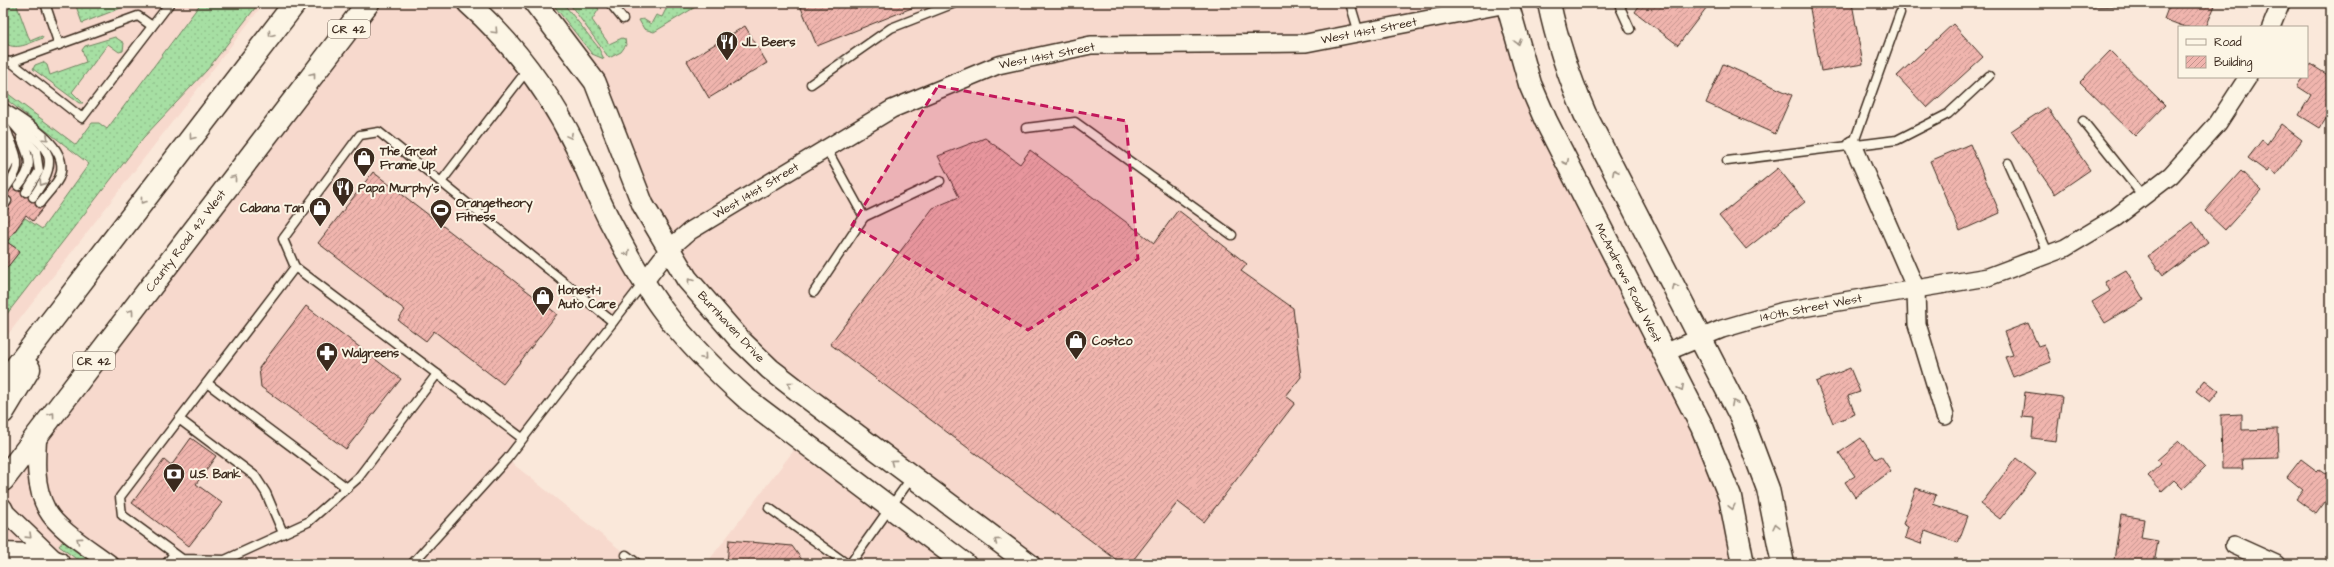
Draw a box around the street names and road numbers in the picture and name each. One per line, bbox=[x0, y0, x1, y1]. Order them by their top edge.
street label: West 141st Street bbox=[1320, 13, 1419, 49]
road number: CR 42 bbox=[328, 20, 370, 38]
street label: West 141st Street bbox=[998, 38, 1097, 74]
street label: West 141st Street bbox=[710, 159, 802, 223]
street label: County Road 42 West bbox=[142, 186, 231, 296]
street label: McAndrews Road West bbox=[1590, 220, 1666, 346]
street label: Burnhaven Drive bbox=[693, 288, 769, 367]
street label: 140th Street West bbox=[1759, 290, 1863, 326]
road number: CR 42 bbox=[73, 352, 115, 370]

